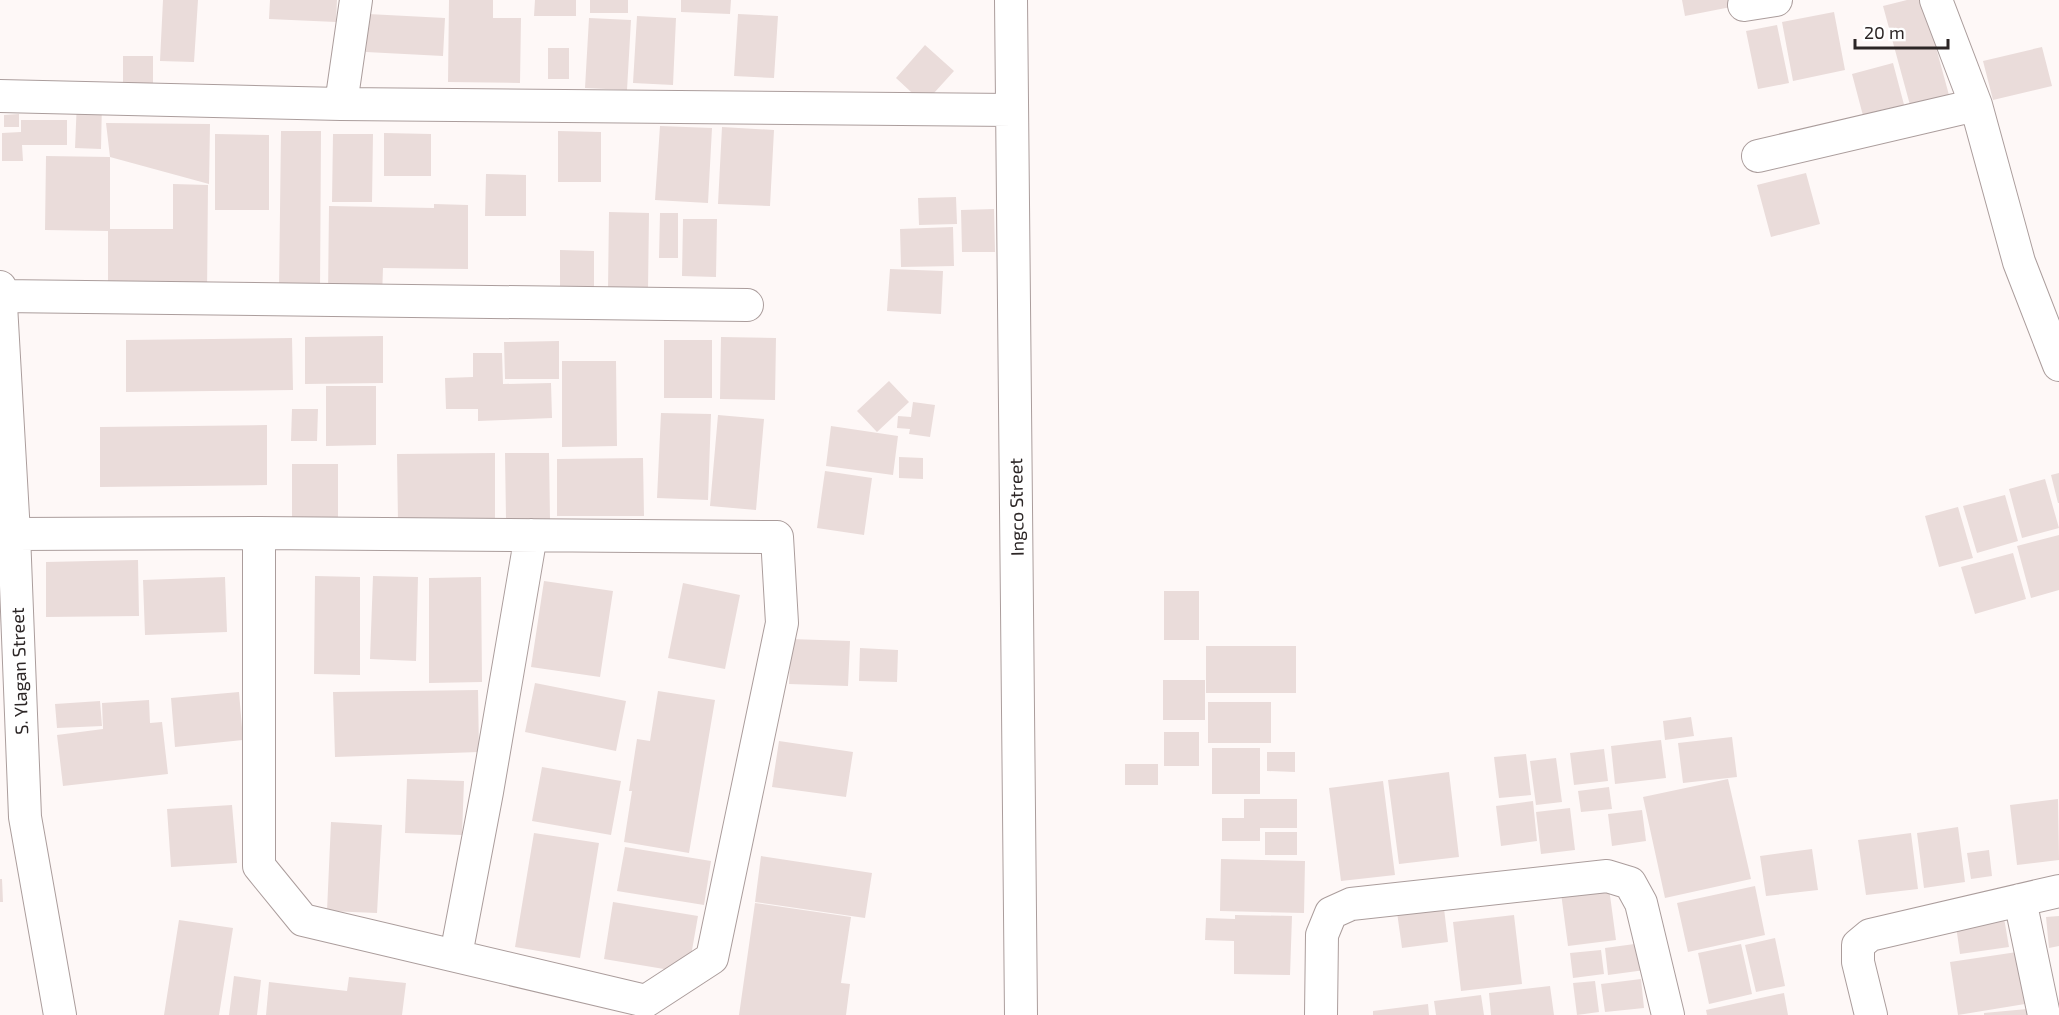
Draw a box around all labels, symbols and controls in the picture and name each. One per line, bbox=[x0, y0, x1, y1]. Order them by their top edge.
scale bar bbox=[1855, 12, 1948, 50]
text: 20 m bbox=[1864, 21, 1905, 43]
street label: Ingco Street bbox=[1004, 458, 1028, 556]
street label: S. Ylagan Street bbox=[6, 607, 32, 735]

